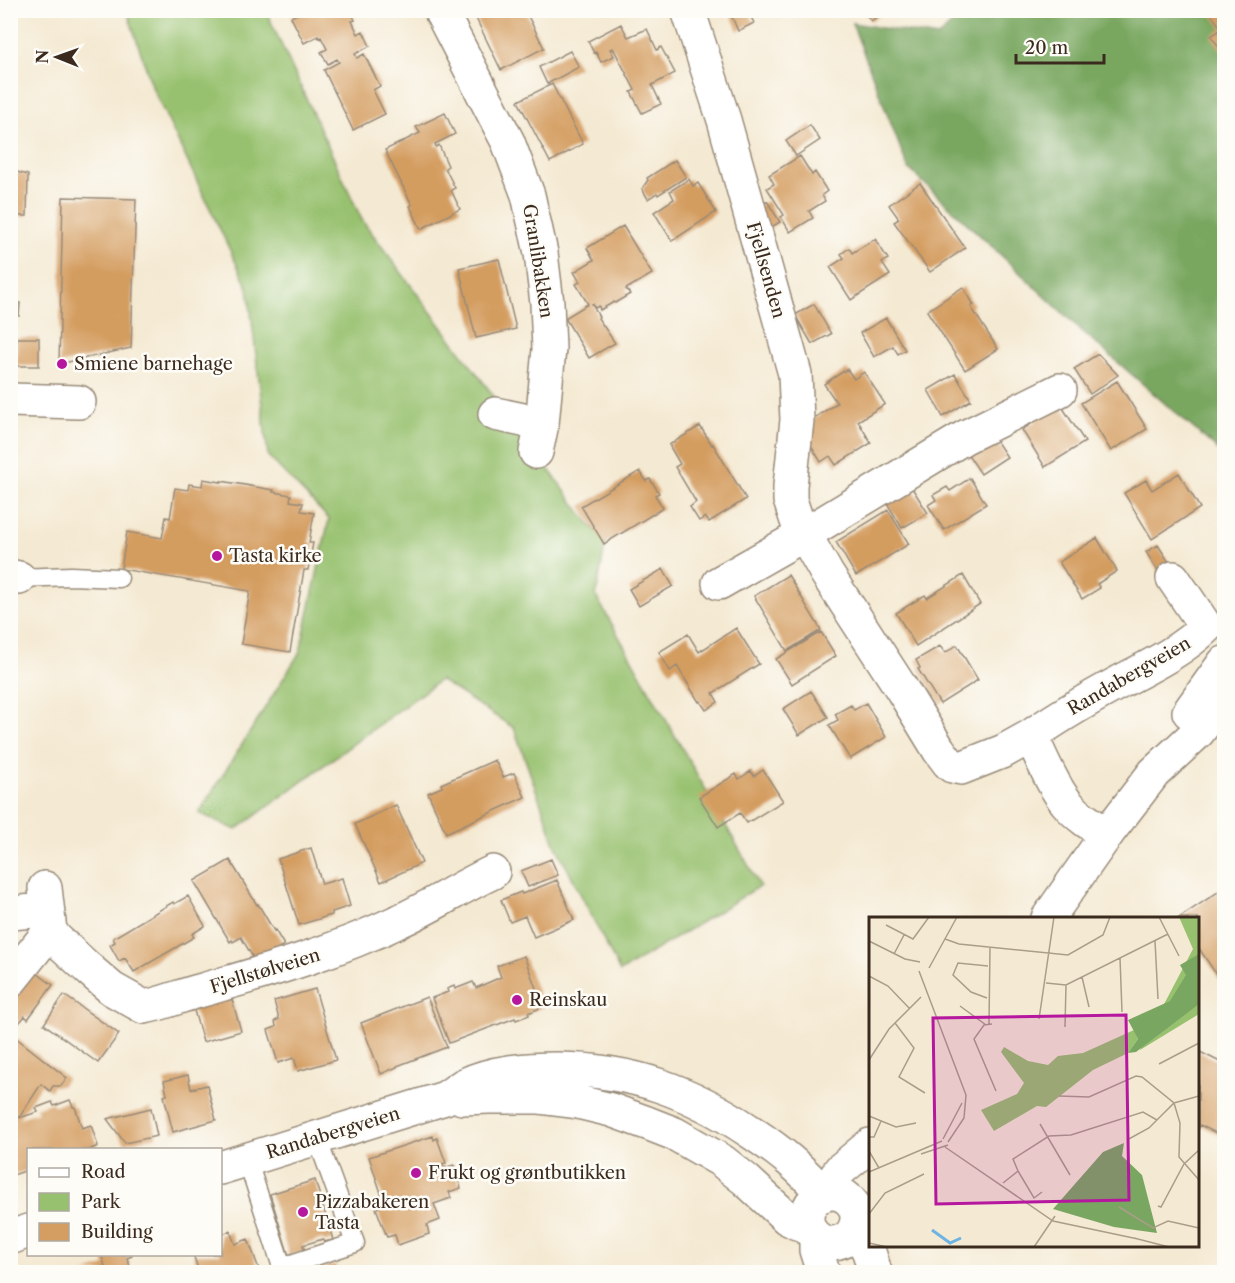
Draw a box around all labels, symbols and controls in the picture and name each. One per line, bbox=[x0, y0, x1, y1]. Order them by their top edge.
north arrow bbox=[27, 27, 87, 87]
scale bar bbox=[1016, 27, 1104, 65]
text: 20 m bbox=[1025, 37, 1069, 59]
text: N bbox=[32, 50, 52, 64]
street label: Granlibakken bbox=[518, 202, 558, 320]
street label: Fjellsenden bbox=[742, 219, 790, 321]
place label: Smiene barnehage bbox=[74, 353, 233, 375]
marker: Smiene barnehage bbox=[55, 357, 69, 371]
place label: Tasta kirke bbox=[229, 545, 322, 567]
marker: Tasta kirke bbox=[210, 549, 224, 563]
street label: Randabergveien bbox=[1064, 632, 1194, 720]
inset map bbox=[869, 917, 1199, 1247]
street label: Fjellstølveien bbox=[207, 944, 323, 998]
place label: Reinskau bbox=[529, 989, 607, 1011]
marker: Reinskau bbox=[510, 993, 524, 1007]
street label: Randabergveien bbox=[264, 1102, 402, 1164]
legend bbox=[27, 1148, 222, 1256]
text: Road bbox=[81, 1161, 126, 1183]
place label: Frukt og grøntbutikken bbox=[428, 1162, 626, 1184]
marker: Frukt og grøntbutikken bbox=[409, 1166, 423, 1180]
text: Park bbox=[81, 1191, 122, 1213]
place label: Pizzabakeren Tasta bbox=[315, 1191, 429, 1234]
marker: Pizzabakeren Tasta bbox=[296, 1205, 310, 1219]
text: Building bbox=[81, 1221, 153, 1243]

